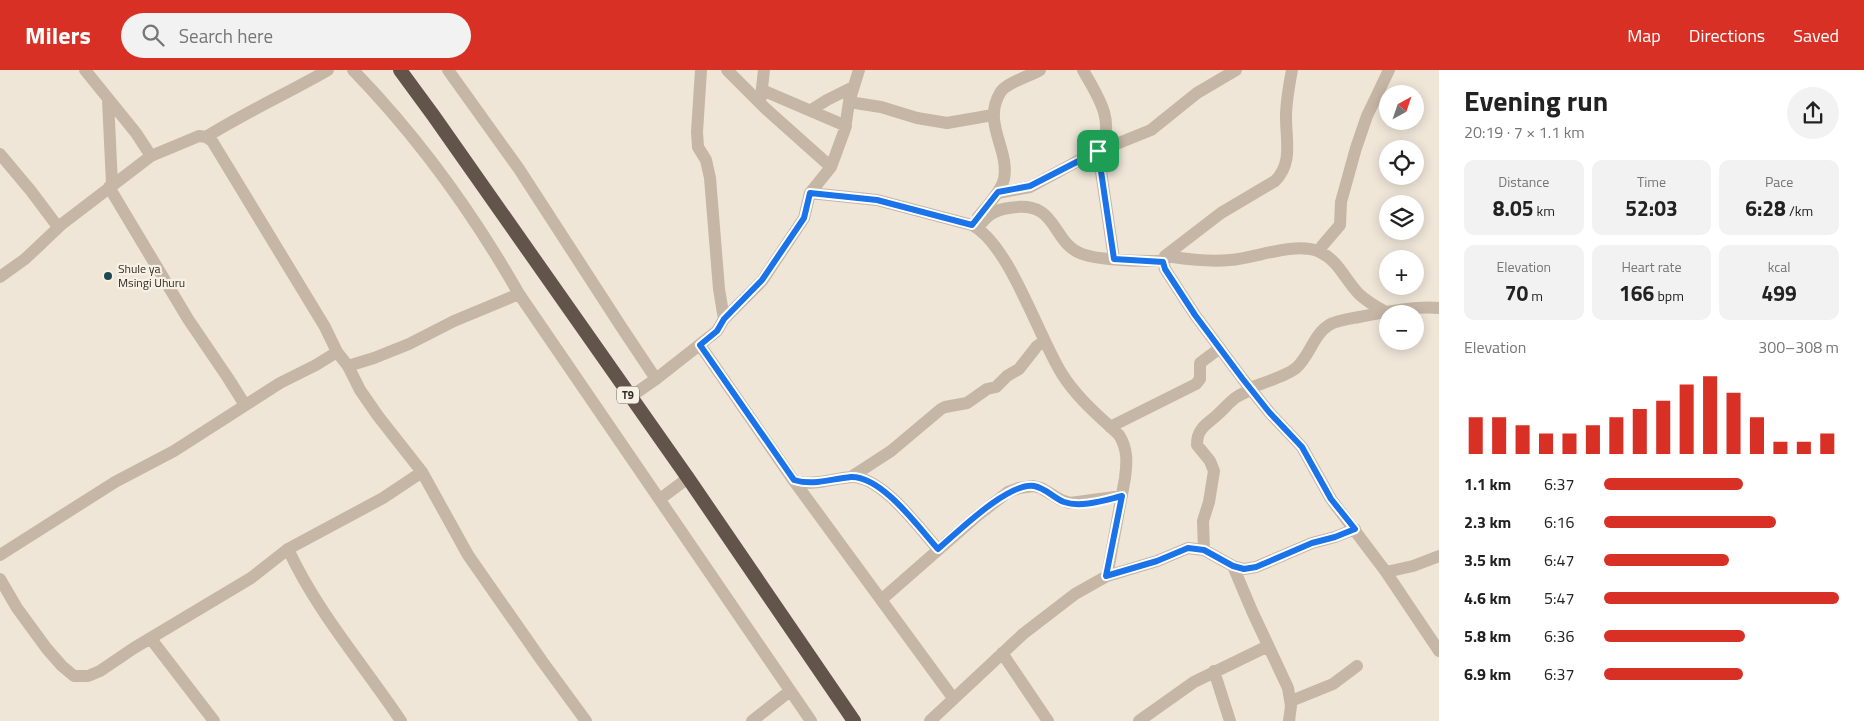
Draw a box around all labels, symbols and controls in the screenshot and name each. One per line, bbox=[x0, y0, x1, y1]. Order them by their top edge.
search box bbox=[121, 13, 471, 58]
text: Milers bbox=[25, 17, 91, 53]
icon: search bbox=[139, 21, 167, 49]
text: Search here bbox=[179, 21, 273, 50]
text: Map bbox=[1627, 22, 1661, 49]
text: Directions bbox=[1689, 22, 1765, 49]
text: Saved bbox=[1793, 22, 1839, 49]
text: Evening run bbox=[1464, 79, 1608, 122]
north arrow bbox=[1379, 85, 1424, 130]
map controls bbox=[1379, 85, 1424, 350]
button: share bbox=[1787, 87, 1839, 139]
text: 20:19 · 7 × 1.1 km bbox=[1464, 120, 1585, 144]
pin bbox=[1077, 130, 1119, 172]
icon: arrive bbox=[1084, 137, 1112, 165]
button: locate bbox=[1379, 140, 1424, 185]
text: Distance bbox=[1498, 171, 1549, 192]
text: Time bbox=[1637, 171, 1666, 192]
text: Pace bbox=[1765, 171, 1793, 192]
text: 8.05 bbox=[1493, 192, 1533, 224]
text: 52:03 bbox=[1625, 192, 1678, 224]
text: 6:28 bbox=[1745, 192, 1786, 224]
button: layers bbox=[1379, 195, 1424, 240]
text: km bbox=[1533, 200, 1555, 221]
text: /km bbox=[1786, 200, 1813, 221]
button: + bbox=[1379, 250, 1424, 295]
text: Elevation bbox=[1497, 256, 1551, 277]
text: Heart rate bbox=[1621, 256, 1682, 277]
text: kcal bbox=[1768, 256, 1791, 277]
place label: Shule ya Msingi Uhuru bbox=[118, 259, 185, 292]
marker: Shule ya Msingi Uhuru bbox=[102, 270, 114, 282]
text: 70 bbox=[1505, 277, 1528, 309]
text: 166 bbox=[1619, 277, 1654, 309]
text: 499 bbox=[1762, 277, 1797, 309]
text: m bbox=[1528, 285, 1543, 306]
text: bpm bbox=[1654, 285, 1684, 306]
button: − bbox=[1379, 305, 1424, 350]
text: Elevation bbox=[1464, 335, 1526, 359]
text: 300–308 m bbox=[1758, 335, 1839, 359]
road number: T9 bbox=[617, 386, 639, 404]
text: 1.1 km bbox=[1464, 472, 1511, 496]
text: 6:37 bbox=[1544, 472, 1574, 496]
text: 2.3 km bbox=[1464, 510, 1511, 534]
text: 6:16 bbox=[1544, 510, 1574, 534]
text: 3.5 km bbox=[1464, 548, 1511, 572]
text: 6:47 bbox=[1544, 548, 1574, 572]
text: 4.6 km bbox=[1464, 586, 1511, 610]
text: 5:47 bbox=[1544, 586, 1574, 610]
text: 5.8 km bbox=[1464, 624, 1511, 648]
text: 6:36 bbox=[1544, 624, 1574, 648]
text: 6.9 km bbox=[1464, 662, 1511, 686]
text: 6:37 bbox=[1544, 662, 1574, 686]

